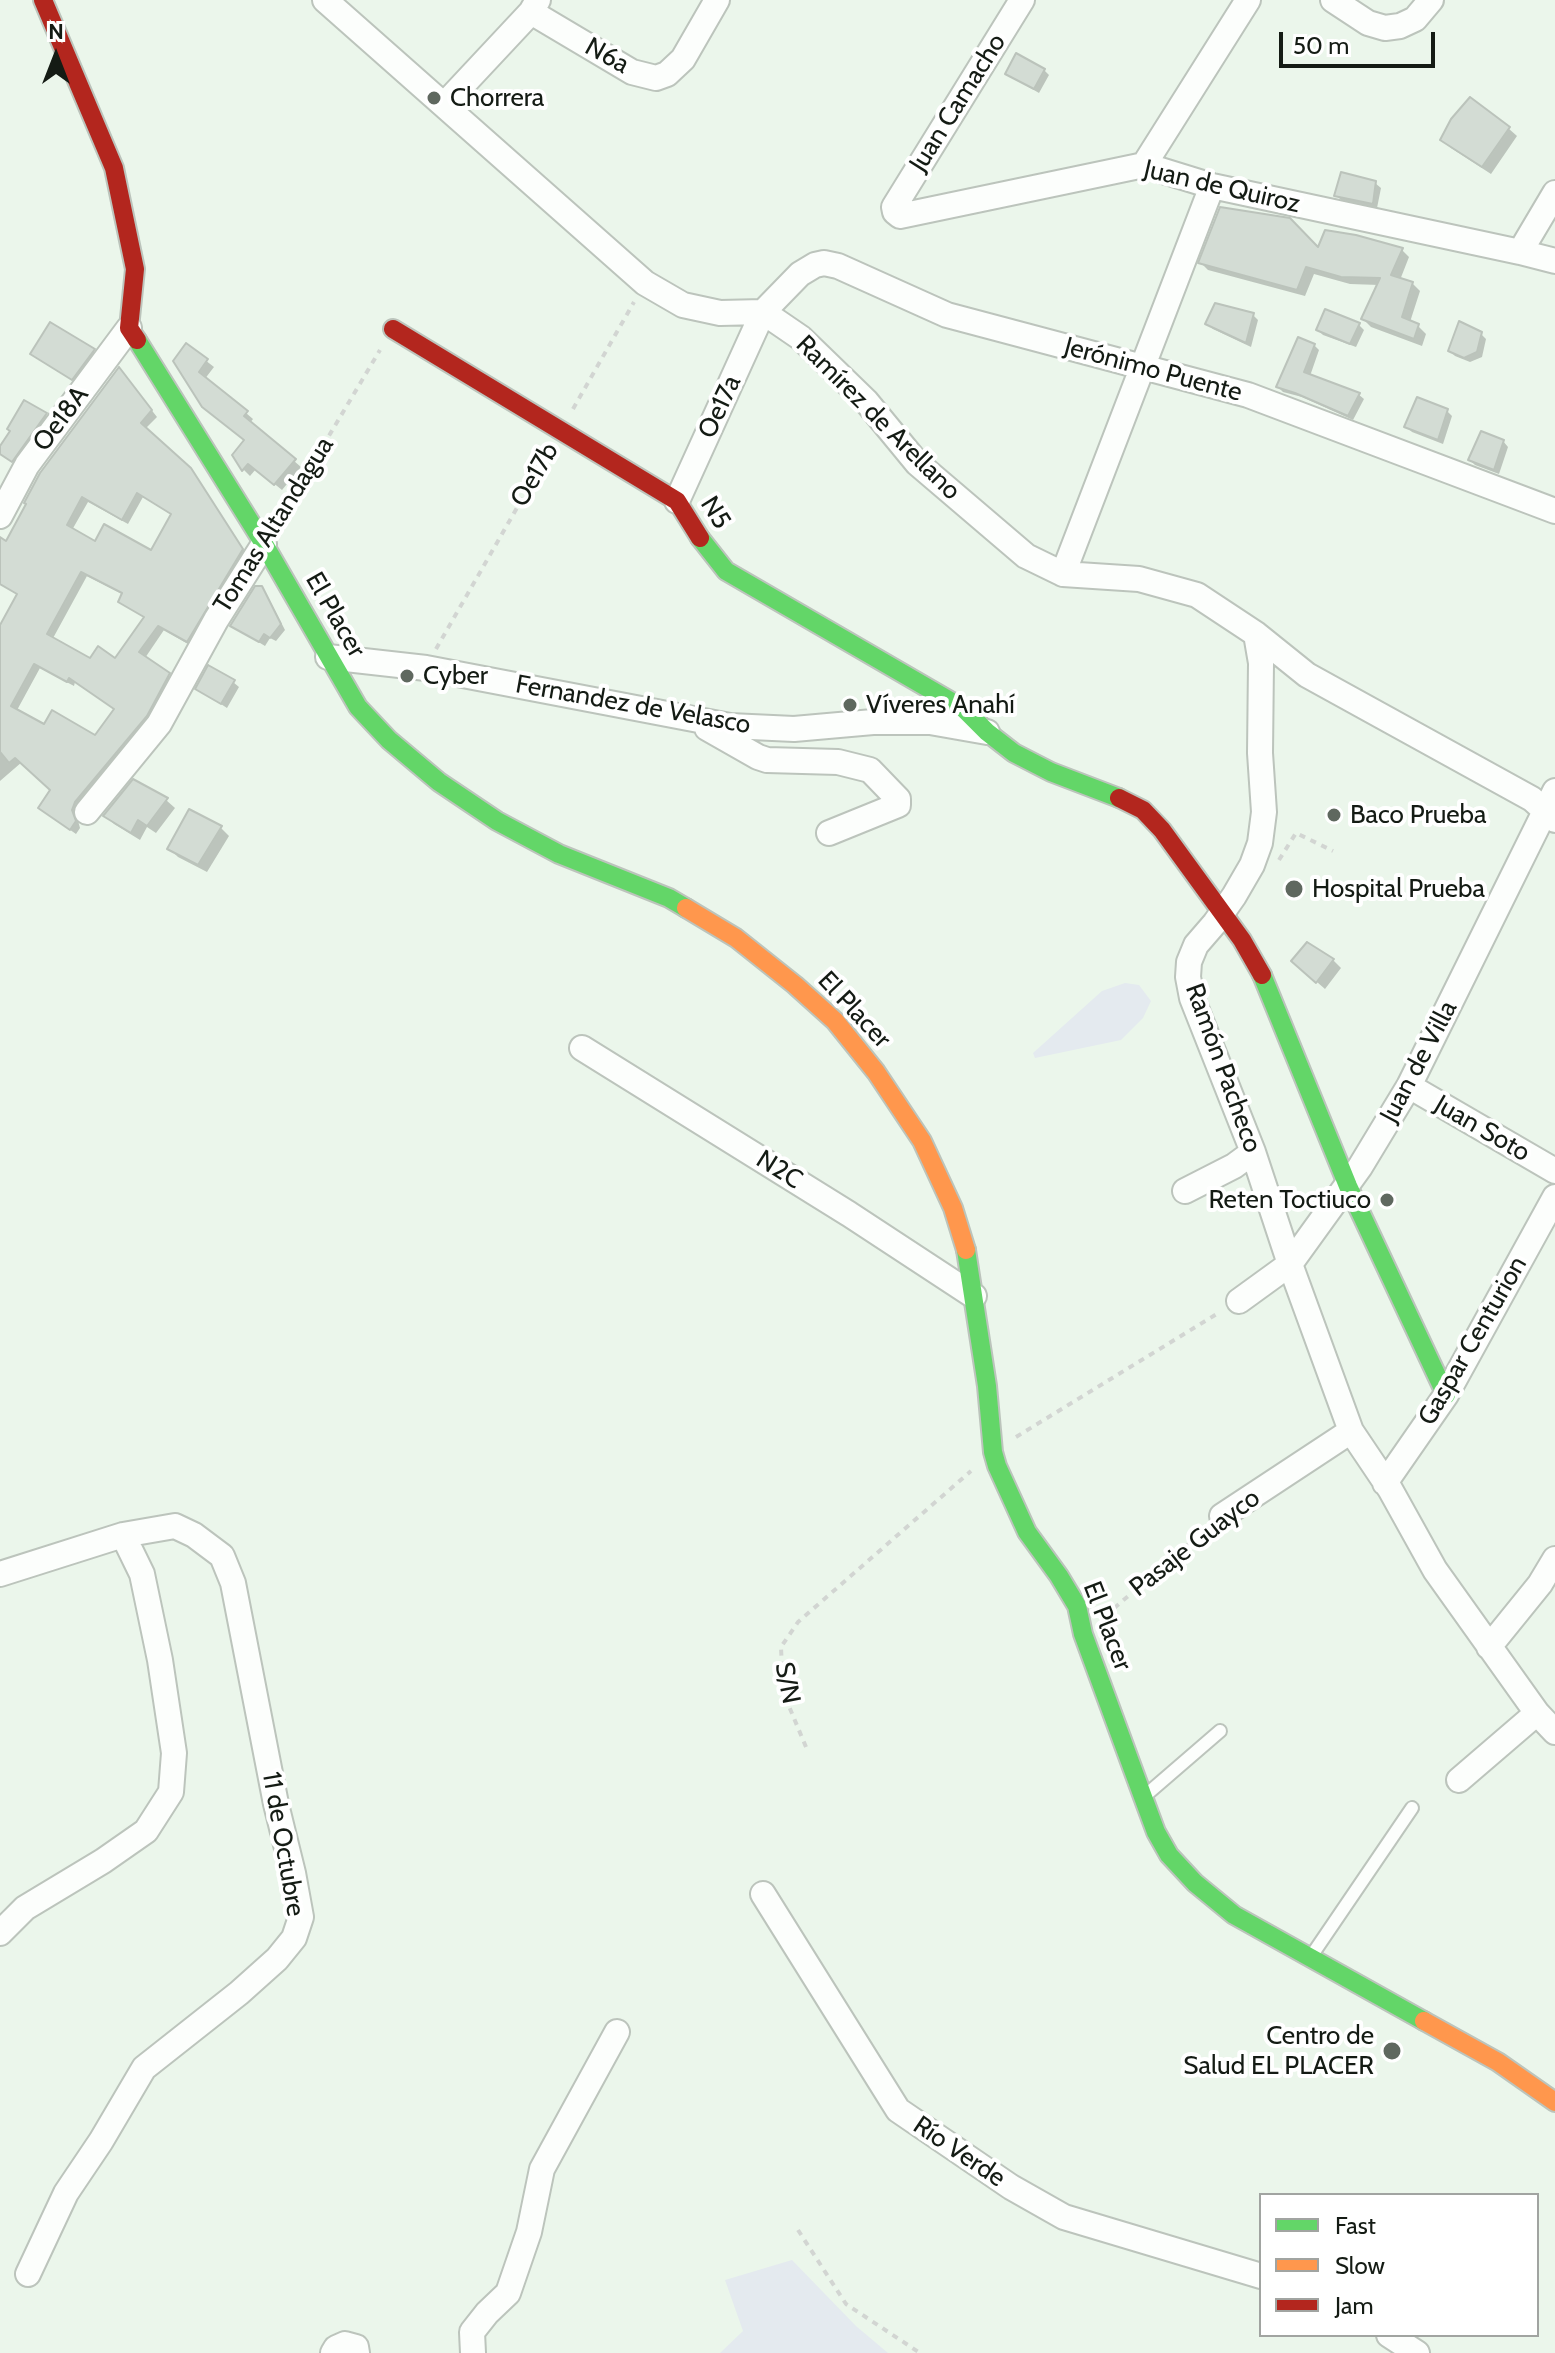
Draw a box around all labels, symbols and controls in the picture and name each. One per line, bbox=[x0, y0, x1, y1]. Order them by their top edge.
north arrow bbox=[16, 16, 96, 96]
scale bar bbox=[1283, 16, 1439, 66]
text: N bbox=[48, 18, 64, 45]
street label: Juan Camacho bbox=[903, 28, 1013, 178]
street label: N6a bbox=[580, 31, 634, 81]
text: 50 m bbox=[1293, 31, 1349, 60]
place label: Chorrera bbox=[450, 82, 544, 114]
marker: Chorrera bbox=[425, 89, 443, 107]
street label: Juan de Quiroz bbox=[1141, 154, 1303, 220]
street label: Ramírez de Arellano bbox=[789, 329, 967, 507]
street label: Jerónimo Puente bbox=[1061, 331, 1245, 409]
street label: Oe17a bbox=[692, 371, 748, 443]
street label: Oe18A bbox=[27, 381, 95, 457]
street label: Tomas Altandagua bbox=[207, 431, 341, 619]
street label: Oe17b bbox=[504, 437, 566, 513]
street label: N5 bbox=[693, 491, 737, 535]
street label: El Placer bbox=[298, 567, 372, 663]
place label: Cyber bbox=[423, 660, 488, 692]
marker: Cyber bbox=[398, 667, 416, 685]
street label: Fernandez de Velasco bbox=[513, 669, 753, 741]
place label: Víveres Anahí bbox=[866, 689, 1015, 721]
marker: Víveres Anahí bbox=[841, 696, 859, 714]
place label: Baco Prueba bbox=[1350, 799, 1486, 831]
marker: Baco Prueba bbox=[1325, 806, 1343, 824]
place label: Hospital Prueba bbox=[1312, 873, 1485, 905]
marker: Hospital Prueba bbox=[1283, 878, 1305, 900]
street label: El Placer bbox=[811, 965, 897, 1055]
street label: Ramón Pacheco bbox=[1178, 979, 1268, 1157]
street label: Juan de Villa bbox=[1374, 996, 1464, 1128]
street label: Juan Soto bbox=[1429, 1089, 1535, 1169]
street label: N2C bbox=[750, 1144, 808, 1196]
place label: Reten Toctiuco bbox=[1208, 1184, 1371, 1216]
marker: Reten Toctiuco bbox=[1378, 1191, 1396, 1209]
street label: Gaspar Centurion bbox=[1412, 1251, 1534, 1431]
street label: Pasaje Guayco bbox=[1124, 1483, 1266, 1603]
street label: El Placer bbox=[1076, 1577, 1138, 1675]
street label: S/N bbox=[768, 1659, 806, 1707]
street label: 11 de Octubre bbox=[255, 1769, 311, 1919]
place label: Centro de Salud EL PLACER bbox=[1183, 2020, 1374, 2082]
marker: Centro de Salud EL PLACER bbox=[1381, 2040, 1403, 2062]
street label: Río Verde bbox=[907, 2110, 1011, 2194]
legend bbox=[1259, 2193, 1539, 2337]
text: Fast bbox=[1335, 2211, 1376, 2240]
text: Slow bbox=[1335, 2251, 1385, 2280]
text: Jam bbox=[1335, 2291, 1373, 2320]

